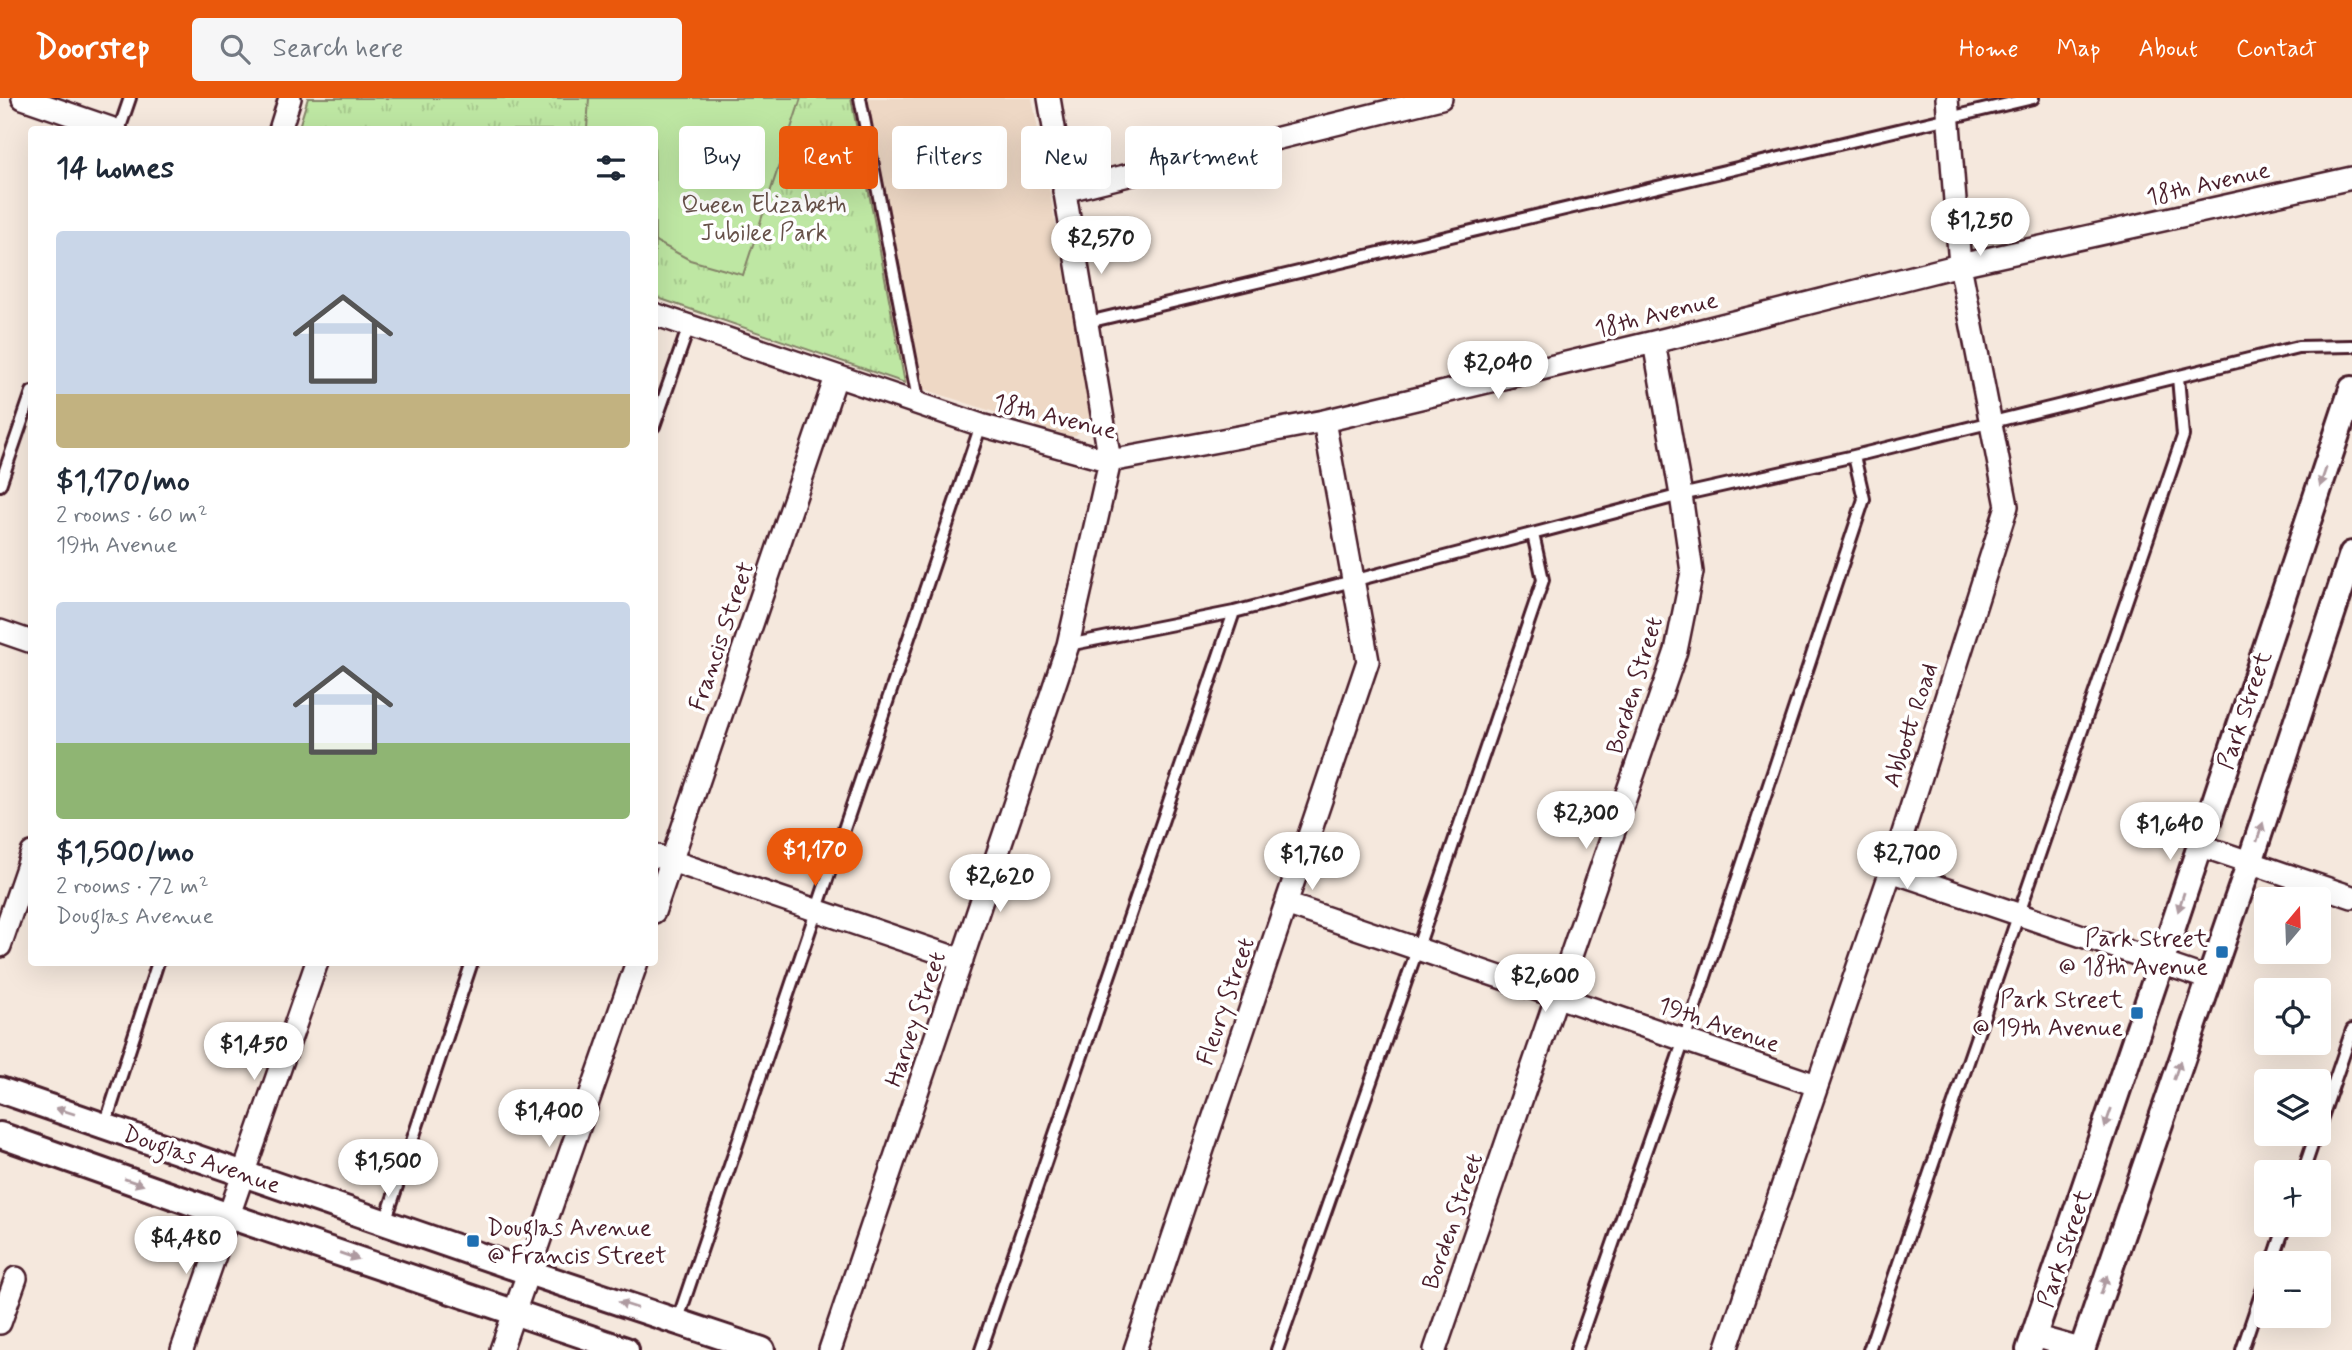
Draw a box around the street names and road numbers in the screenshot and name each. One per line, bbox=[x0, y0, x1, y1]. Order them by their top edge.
street label: 18th Avenue bbox=[2144, 155, 2273, 214]
street label: 18th Avenue bbox=[1592, 285, 1721, 346]
street label: 18th Avenue bbox=[990, 387, 1120, 448]
street label: Francis Street bbox=[682, 558, 762, 715]
street label: Borden Street bbox=[1600, 613, 1671, 758]
street label: Park Street bbox=[2211, 647, 2280, 774]
street label: Abbott Road bbox=[1877, 659, 1946, 792]
street label: Fleury Street bbox=[1190, 934, 1263, 1069]
street label: Harvey Street bbox=[879, 948, 954, 1091]
street label: 19th Avenue bbox=[1653, 990, 1784, 1061]
street label: Douglas Avenue bbox=[118, 1119, 285, 1205]
street label: Borden Street bbox=[1416, 1149, 1491, 1294]
street label: Park Street bbox=[2031, 1185, 2100, 1312]

